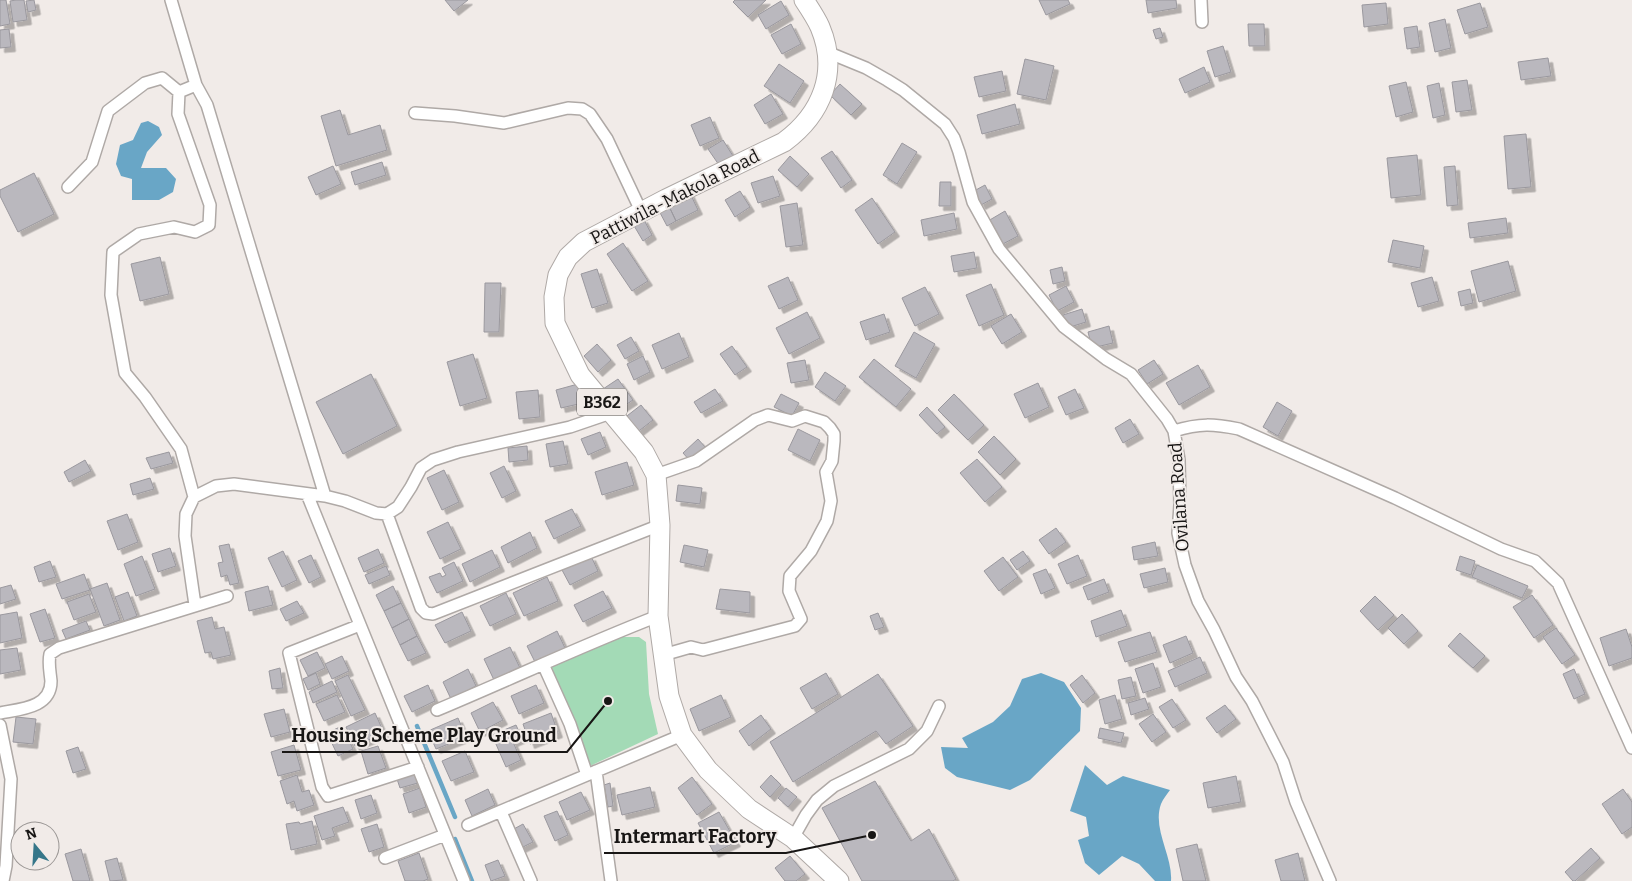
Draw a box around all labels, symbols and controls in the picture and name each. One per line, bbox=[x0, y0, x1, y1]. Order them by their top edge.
street label: Pattiwila-Makola Road bbox=[587, 145, 764, 249]
road number: B362 bbox=[577, 388, 627, 416]
street label: Ovilana Road bbox=[1164, 441, 1194, 553]
callout: Housing Scheme Play Ground bbox=[282, 718, 567, 752]
text: Housing Scheme Play Ground bbox=[291, 724, 557, 747]
callout: Intermart Factory bbox=[604, 819, 786, 853]
north arrow bbox=[10, 821, 60, 871]
text: N bbox=[23, 824, 39, 844]
text: Intermart Factory bbox=[614, 825, 777, 848]

